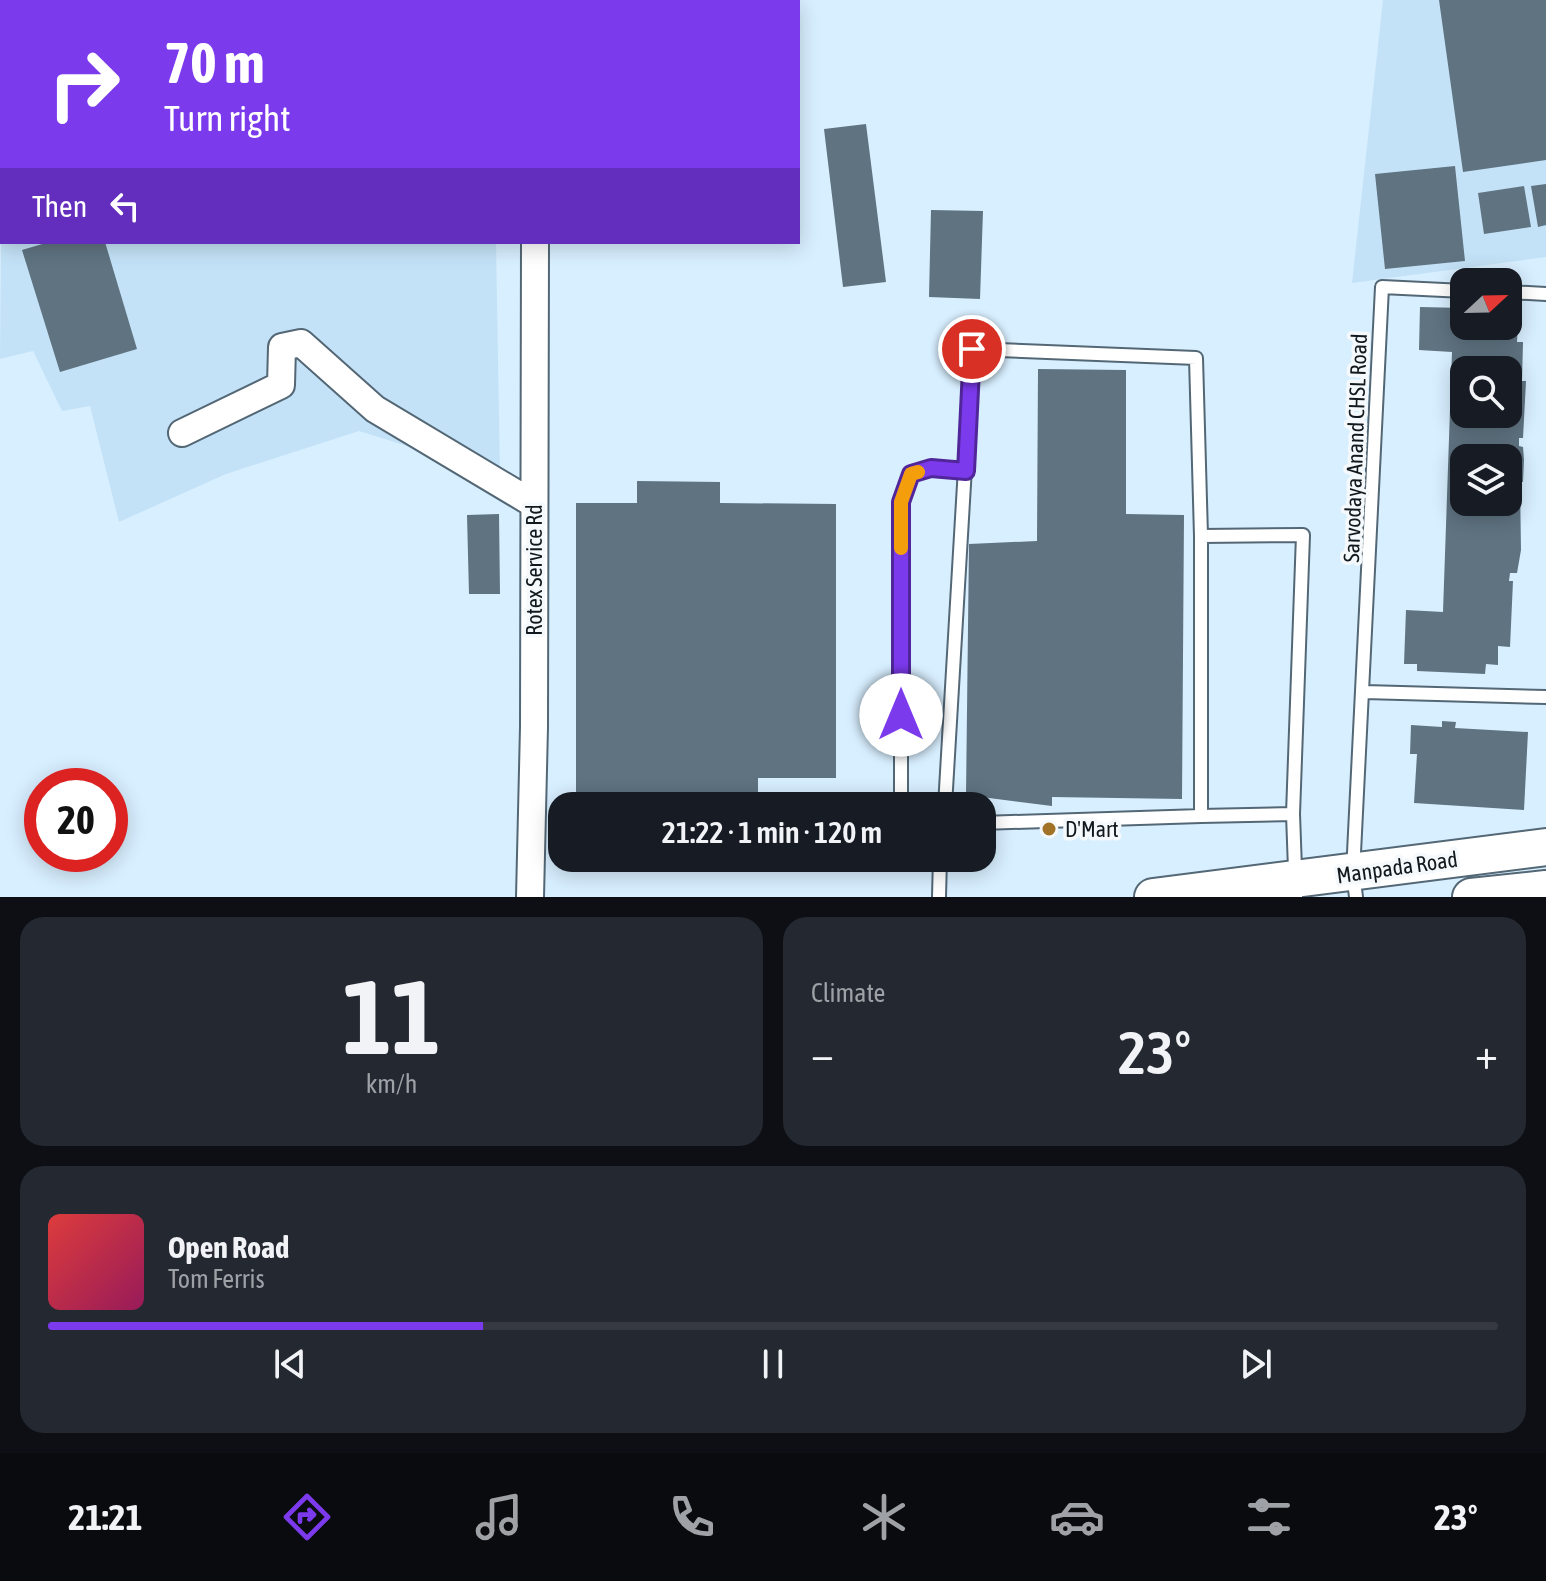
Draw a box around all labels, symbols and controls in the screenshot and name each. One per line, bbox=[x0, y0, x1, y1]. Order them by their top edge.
text: 70 m bbox=[164, 31, 265, 95]
icon: right bbox=[32, 32, 136, 136]
text: Turn right bbox=[164, 97, 291, 139]
icon: left bbox=[103, 184, 147, 228]
text: Then bbox=[32, 189, 87, 223]
north arrow bbox=[1450, 268, 1522, 340]
map controls bbox=[1450, 268, 1522, 516]
pin bbox=[938, 315, 1006, 383]
icon: arrive bbox=[950, 327, 994, 371]
street label: Sarvodaya Anand CHSL Road bbox=[1338, 333, 1372, 563]
button: search bbox=[1450, 356, 1522, 428]
button: layers bbox=[1450, 444, 1522, 516]
street label: Rotex Service Rd bbox=[521, 504, 547, 636]
position arrow bbox=[859, 673, 943, 757]
speed limit sign: 20 bbox=[24, 768, 128, 872]
text: 21:22 · 1 min · 120 m bbox=[662, 815, 882, 849]
place label: D'Mart bbox=[1065, 816, 1119, 842]
marker: D'Mart bbox=[1040, 820, 1058, 838]
street label: Manpada Road bbox=[1335, 846, 1459, 888]
text: 11 bbox=[343, 957, 440, 1076]
text: Climate bbox=[811, 978, 885, 1008]
text: 23° bbox=[1118, 1018, 1191, 1087]
text: − bbox=[811, 1028, 834, 1078]
text: + bbox=[1475, 1028, 1498, 1078]
text: km/h bbox=[366, 1069, 417, 1099]
text: Open Road bbox=[168, 1230, 289, 1264]
text: Tom Ferris bbox=[168, 1264, 265, 1294]
icon: previous bbox=[268, 1342, 312, 1386]
icon: pause bbox=[751, 1342, 795, 1386]
icon: next bbox=[1234, 1342, 1278, 1386]
icon: directions bbox=[279, 1489, 335, 1545]
icon: music bbox=[471, 1489, 527, 1545]
icon: phone bbox=[664, 1489, 720, 1545]
icon: climate bbox=[856, 1489, 912, 1545]
icon: car bbox=[1049, 1489, 1105, 1545]
icon: filters bbox=[1241, 1489, 1297, 1545]
text: 21:21 bbox=[68, 1496, 142, 1538]
text: 23° bbox=[1434, 1496, 1478, 1538]

